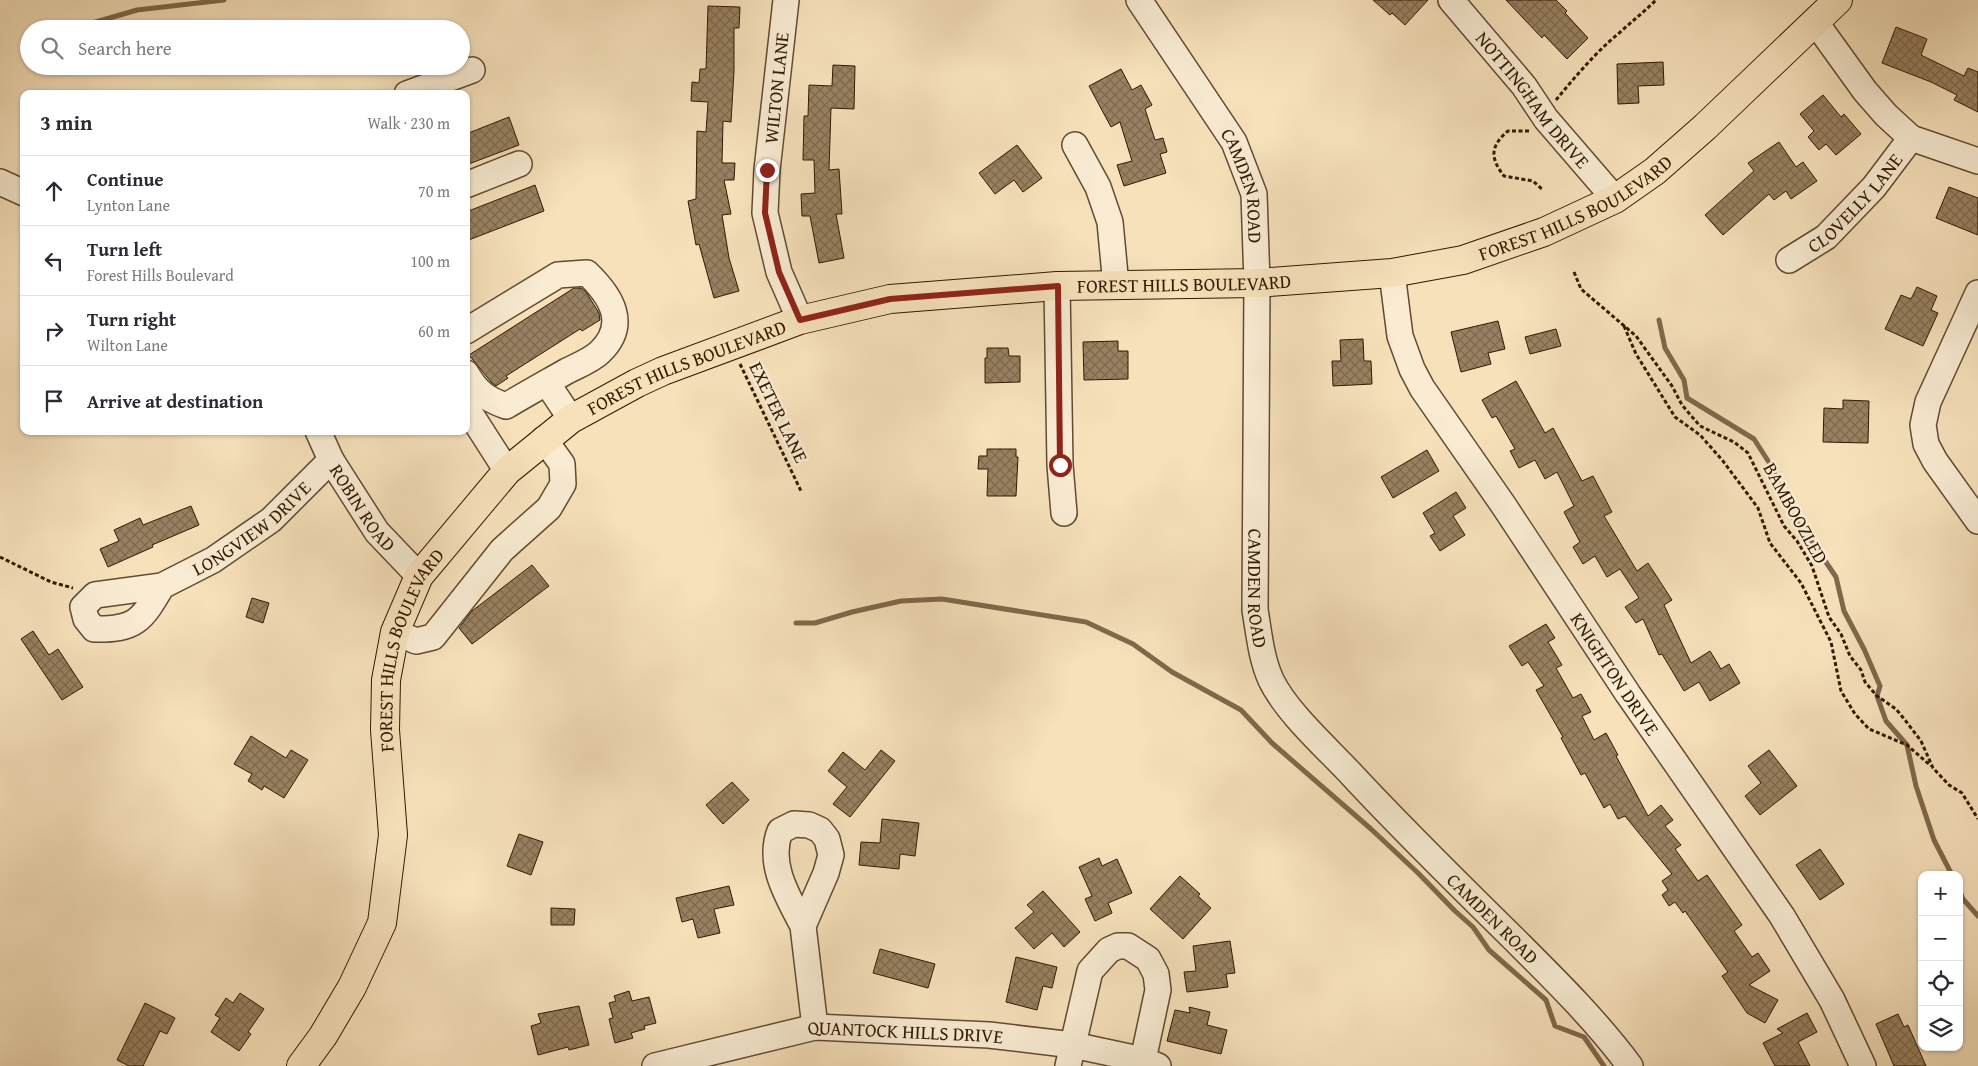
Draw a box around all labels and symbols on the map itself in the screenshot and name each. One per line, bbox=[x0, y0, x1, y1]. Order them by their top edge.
street label: NOTTINGHAM DRIVE bbox=[1469, 25, 1597, 175]
street label: WILTON LANE bbox=[756, 31, 796, 145]
street label: CAMDEN ROAD bbox=[1214, 122, 1270, 244]
street label: CLOVELLY LANE bbox=[1802, 147, 1909, 259]
street label: FOREST HILLS BOULEVARD bbox=[1475, 148, 1678, 268]
route end bbox=[756, 159, 779, 182]
street label: FOREST HILLS BOULEVARD bbox=[1077, 267, 1292, 300]
street label: FOREST HILLS BOULEVARD bbox=[582, 312, 790, 422]
street label: EXETER LANE bbox=[742, 357, 816, 468]
route start bbox=[1049, 454, 1072, 477]
street label: BAMBOOZLED bbox=[1757, 457, 1835, 569]
street label: ROBIN ROAD bbox=[323, 458, 402, 558]
street label: LONGVIEW DRIVE bbox=[187, 474, 317, 582]
street label: CAMDEN ROAD bbox=[1241, 528, 1275, 650]
street label: FOREST HILLS BOULEVARD bbox=[371, 542, 451, 753]
street label: KNIGHTON DRIVE bbox=[1564, 607, 1667, 741]
street label: CAMDEN ROAD bbox=[1441, 866, 1545, 970]
street label: QUANTOCK HILLS DRIVE bbox=[804, 1012, 1005, 1051]

